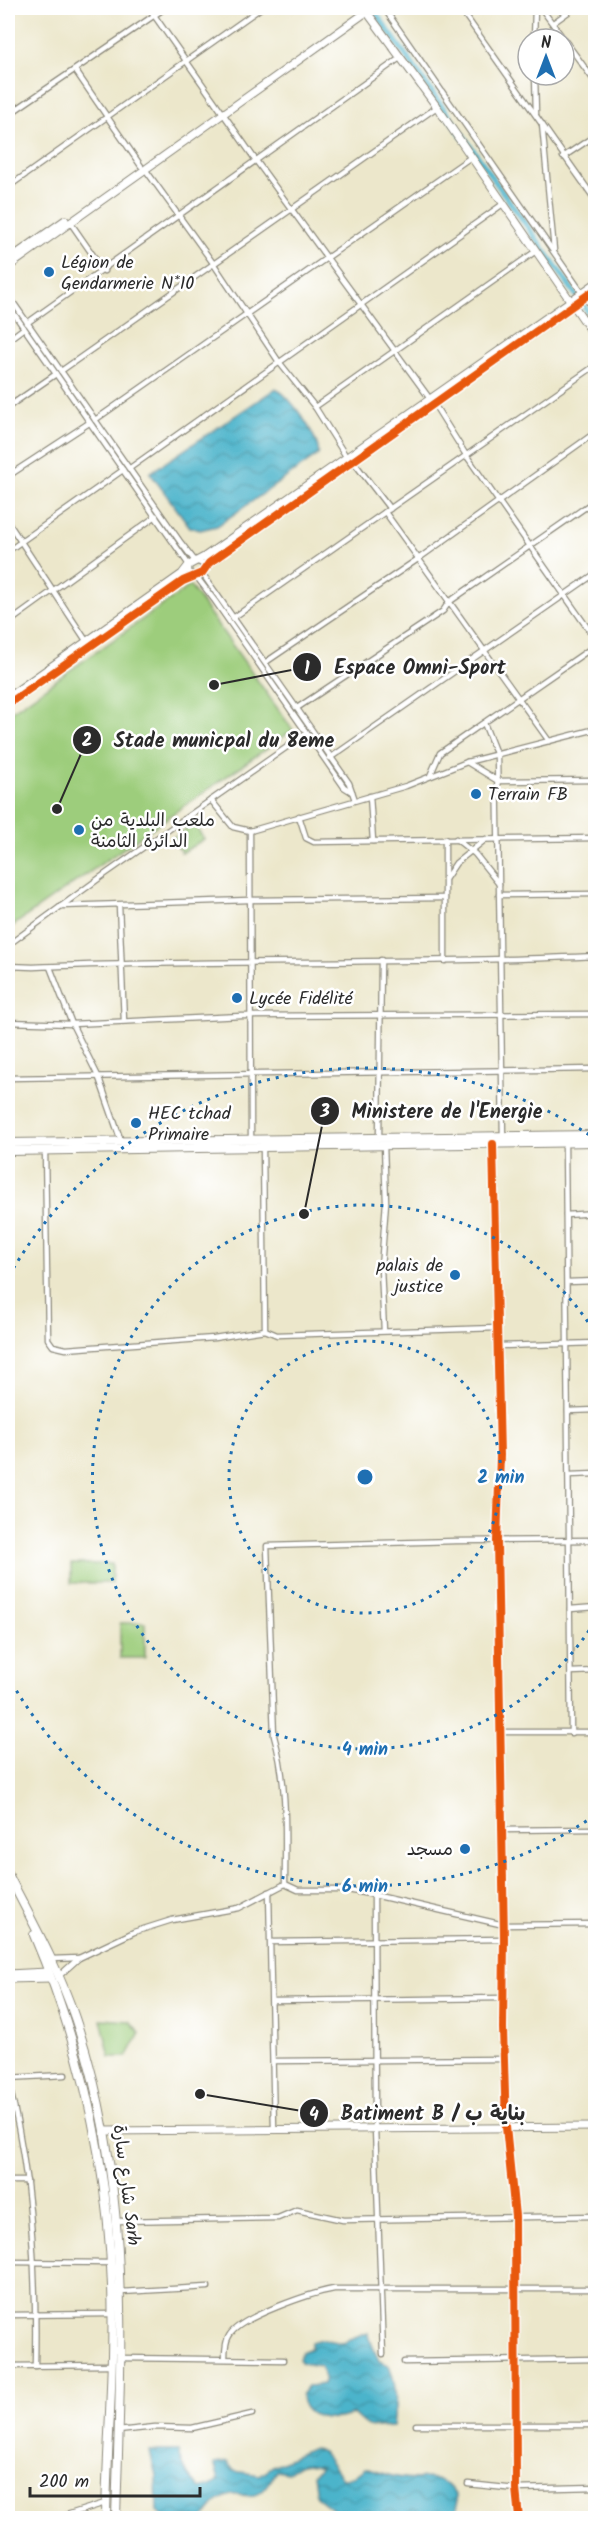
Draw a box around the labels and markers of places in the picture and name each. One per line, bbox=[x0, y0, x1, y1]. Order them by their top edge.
place label: Légion de Gendarmerie N*10 bbox=[61, 249, 194, 299]
marker: Légion de Gendarmerie N*10 bbox=[42, 265, 56, 279]
callout: Espace Omni-Sport bbox=[292, 648, 518, 686]
callout: Stade municpal du 8eme bbox=[72, 721, 346, 759]
place label: Terrain FB bbox=[488, 781, 568, 810]
marker: Terrain FB bbox=[469, 787, 483, 801]
place label: ملعب البلدية من الدائرة الثامنة bbox=[91, 807, 215, 857]
marker: ملعب البلدية من الدائرة الثامنة bbox=[72, 823, 86, 837]
place label: Lycée Fidélité bbox=[249, 985, 354, 1014]
marker: Lycée Fidélité bbox=[230, 991, 244, 1005]
callout: Ministere de l'Energie bbox=[310, 1092, 555, 1130]
place label: HEC tchad Primaire bbox=[148, 1100, 232, 1150]
marker: HEC tchad Primaire bbox=[129, 1116, 143, 1130]
place label: palais de justice bbox=[376, 1252, 443, 1302]
marker: palais de justice bbox=[448, 1268, 462, 1282]
centre of rings bbox=[355, 1467, 375, 1487]
place label: مسجد bbox=[407, 1836, 453, 1865]
marker: مسجد bbox=[458, 1842, 472, 1856]
callout: Batiment B / بناية ب bbox=[299, 2094, 537, 2132]

